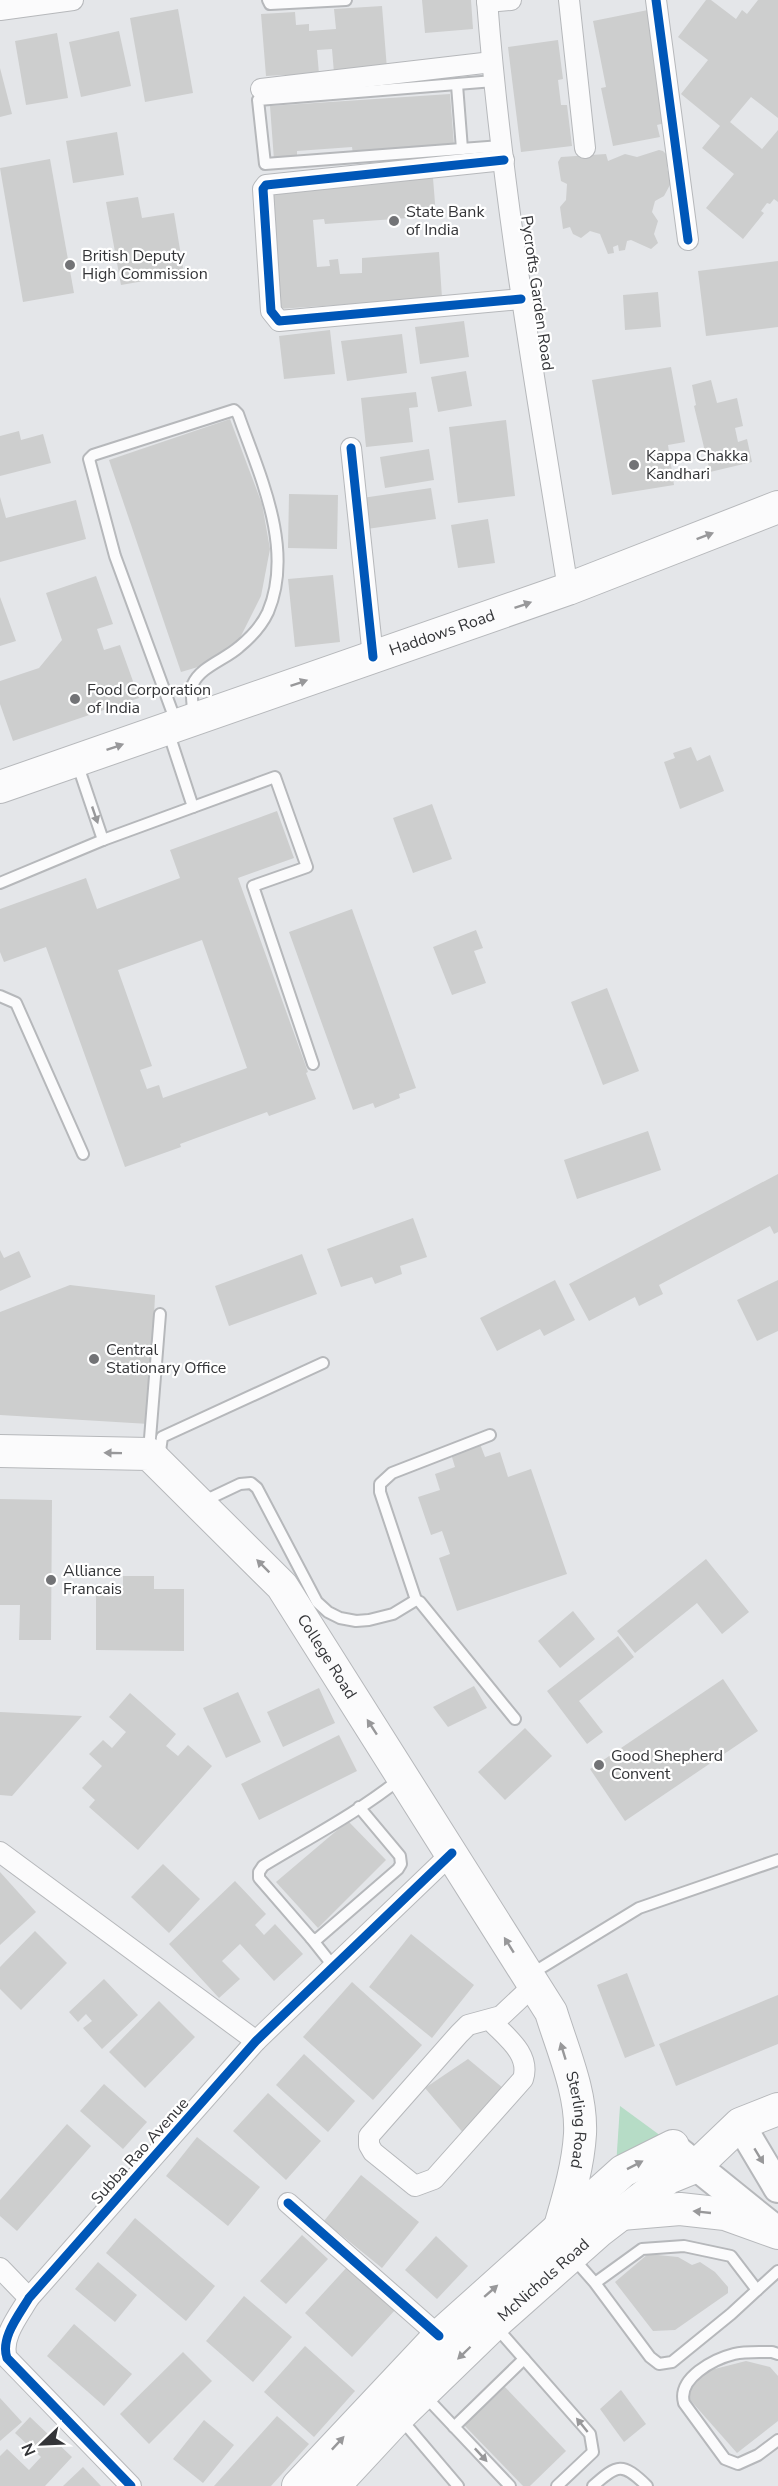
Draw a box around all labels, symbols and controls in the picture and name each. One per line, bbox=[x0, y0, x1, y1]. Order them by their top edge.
place label: State Bank of India bbox=[406, 201, 485, 241]
marker: State Bank of India bbox=[387, 214, 401, 228]
street label: Pycrofts Garden Road bbox=[515, 214, 559, 372]
place label: British Deputy High Commission bbox=[82, 245, 208, 285]
marker: British Deputy High Commission bbox=[63, 258, 77, 272]
place label: Kappa Chakka Kandhari bbox=[646, 445, 748, 485]
marker: Kappa Chakka Kandhari bbox=[627, 458, 641, 472]
one-way arrow bbox=[696, 530, 714, 540]
one-way arrow bbox=[514, 599, 532, 609]
street label: Haddows Road bbox=[386, 604, 498, 662]
one-way arrow bbox=[290, 678, 308, 688]
place label: Food Corporation of India bbox=[87, 679, 211, 719]
marker: Food Corporation of India bbox=[68, 692, 82, 706]
one-way arrow bbox=[106, 742, 124, 751]
one-way arrow bbox=[90, 807, 100, 825]
place label: Central Stationary Office bbox=[106, 1339, 226, 1379]
marker: Central Stationary Office bbox=[87, 1352, 101, 1366]
one-way arrow bbox=[104, 1449, 123, 1458]
place label: Alliance Francais bbox=[63, 1560, 122, 1600]
one-way arrow bbox=[256, 1560, 270, 1574]
marker: Alliance Francais bbox=[44, 1573, 58, 1587]
street label: College Road bbox=[292, 1610, 362, 1703]
one-way arrow bbox=[367, 1719, 378, 1735]
place label: Good Shepherd Convent bbox=[611, 1745, 723, 1785]
marker: Good Shepherd Convent bbox=[592, 1758, 606, 1772]
one-way arrow bbox=[503, 1937, 514, 1953]
one-way arrow bbox=[558, 2042, 567, 2060]
street label: Sterling Road bbox=[560, 2069, 591, 2170]
street label: Subba Rao Avenue bbox=[86, 2093, 194, 2209]
one-way arrow bbox=[754, 2148, 764, 2165]
one-way arrow bbox=[627, 2160, 644, 2170]
one-way arrow bbox=[692, 2207, 711, 2217]
street label: McNichols Road bbox=[493, 2233, 594, 2327]
one-way arrow bbox=[483, 2285, 498, 2298]
one-way arrow bbox=[458, 2345, 472, 2359]
north arrow bbox=[12, 2414, 72, 2474]
one-way arrow bbox=[576, 2418, 589, 2433]
one-way arrow bbox=[331, 2436, 345, 2451]
text: N bbox=[17, 2440, 42, 2459]
one-way arrow bbox=[474, 2448, 488, 2462]

